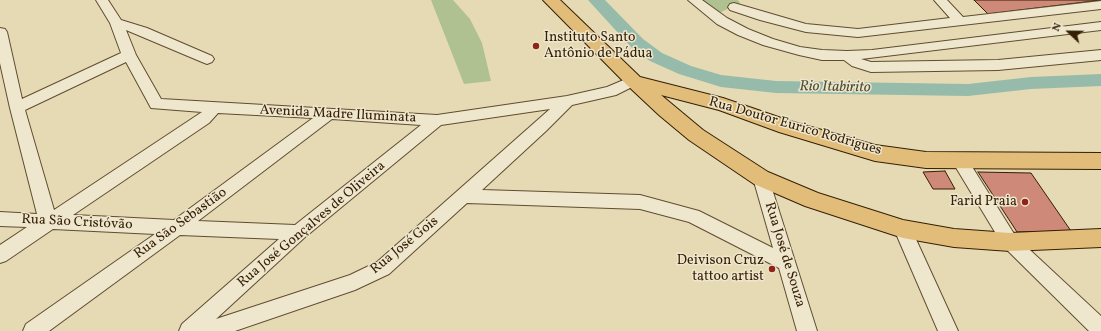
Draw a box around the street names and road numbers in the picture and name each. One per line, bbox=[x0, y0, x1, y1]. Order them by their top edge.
street label: Rua Doutor Eurico Rodrigues bbox=[707, 94, 883, 160]
street label: Avenida Madre Iluminata bbox=[259, 103, 417, 127]
street label: Rua José Gonçalves de Oliveira bbox=[235, 158, 389, 292]
street label: Rua São Sebastião bbox=[131, 185, 231, 263]
street label: Rua José de Souza bbox=[760, 200, 808, 310]
street label: Rua São Cristóvão bbox=[21, 212, 133, 234]
street label: Rua José Gois bbox=[368, 213, 442, 279]

